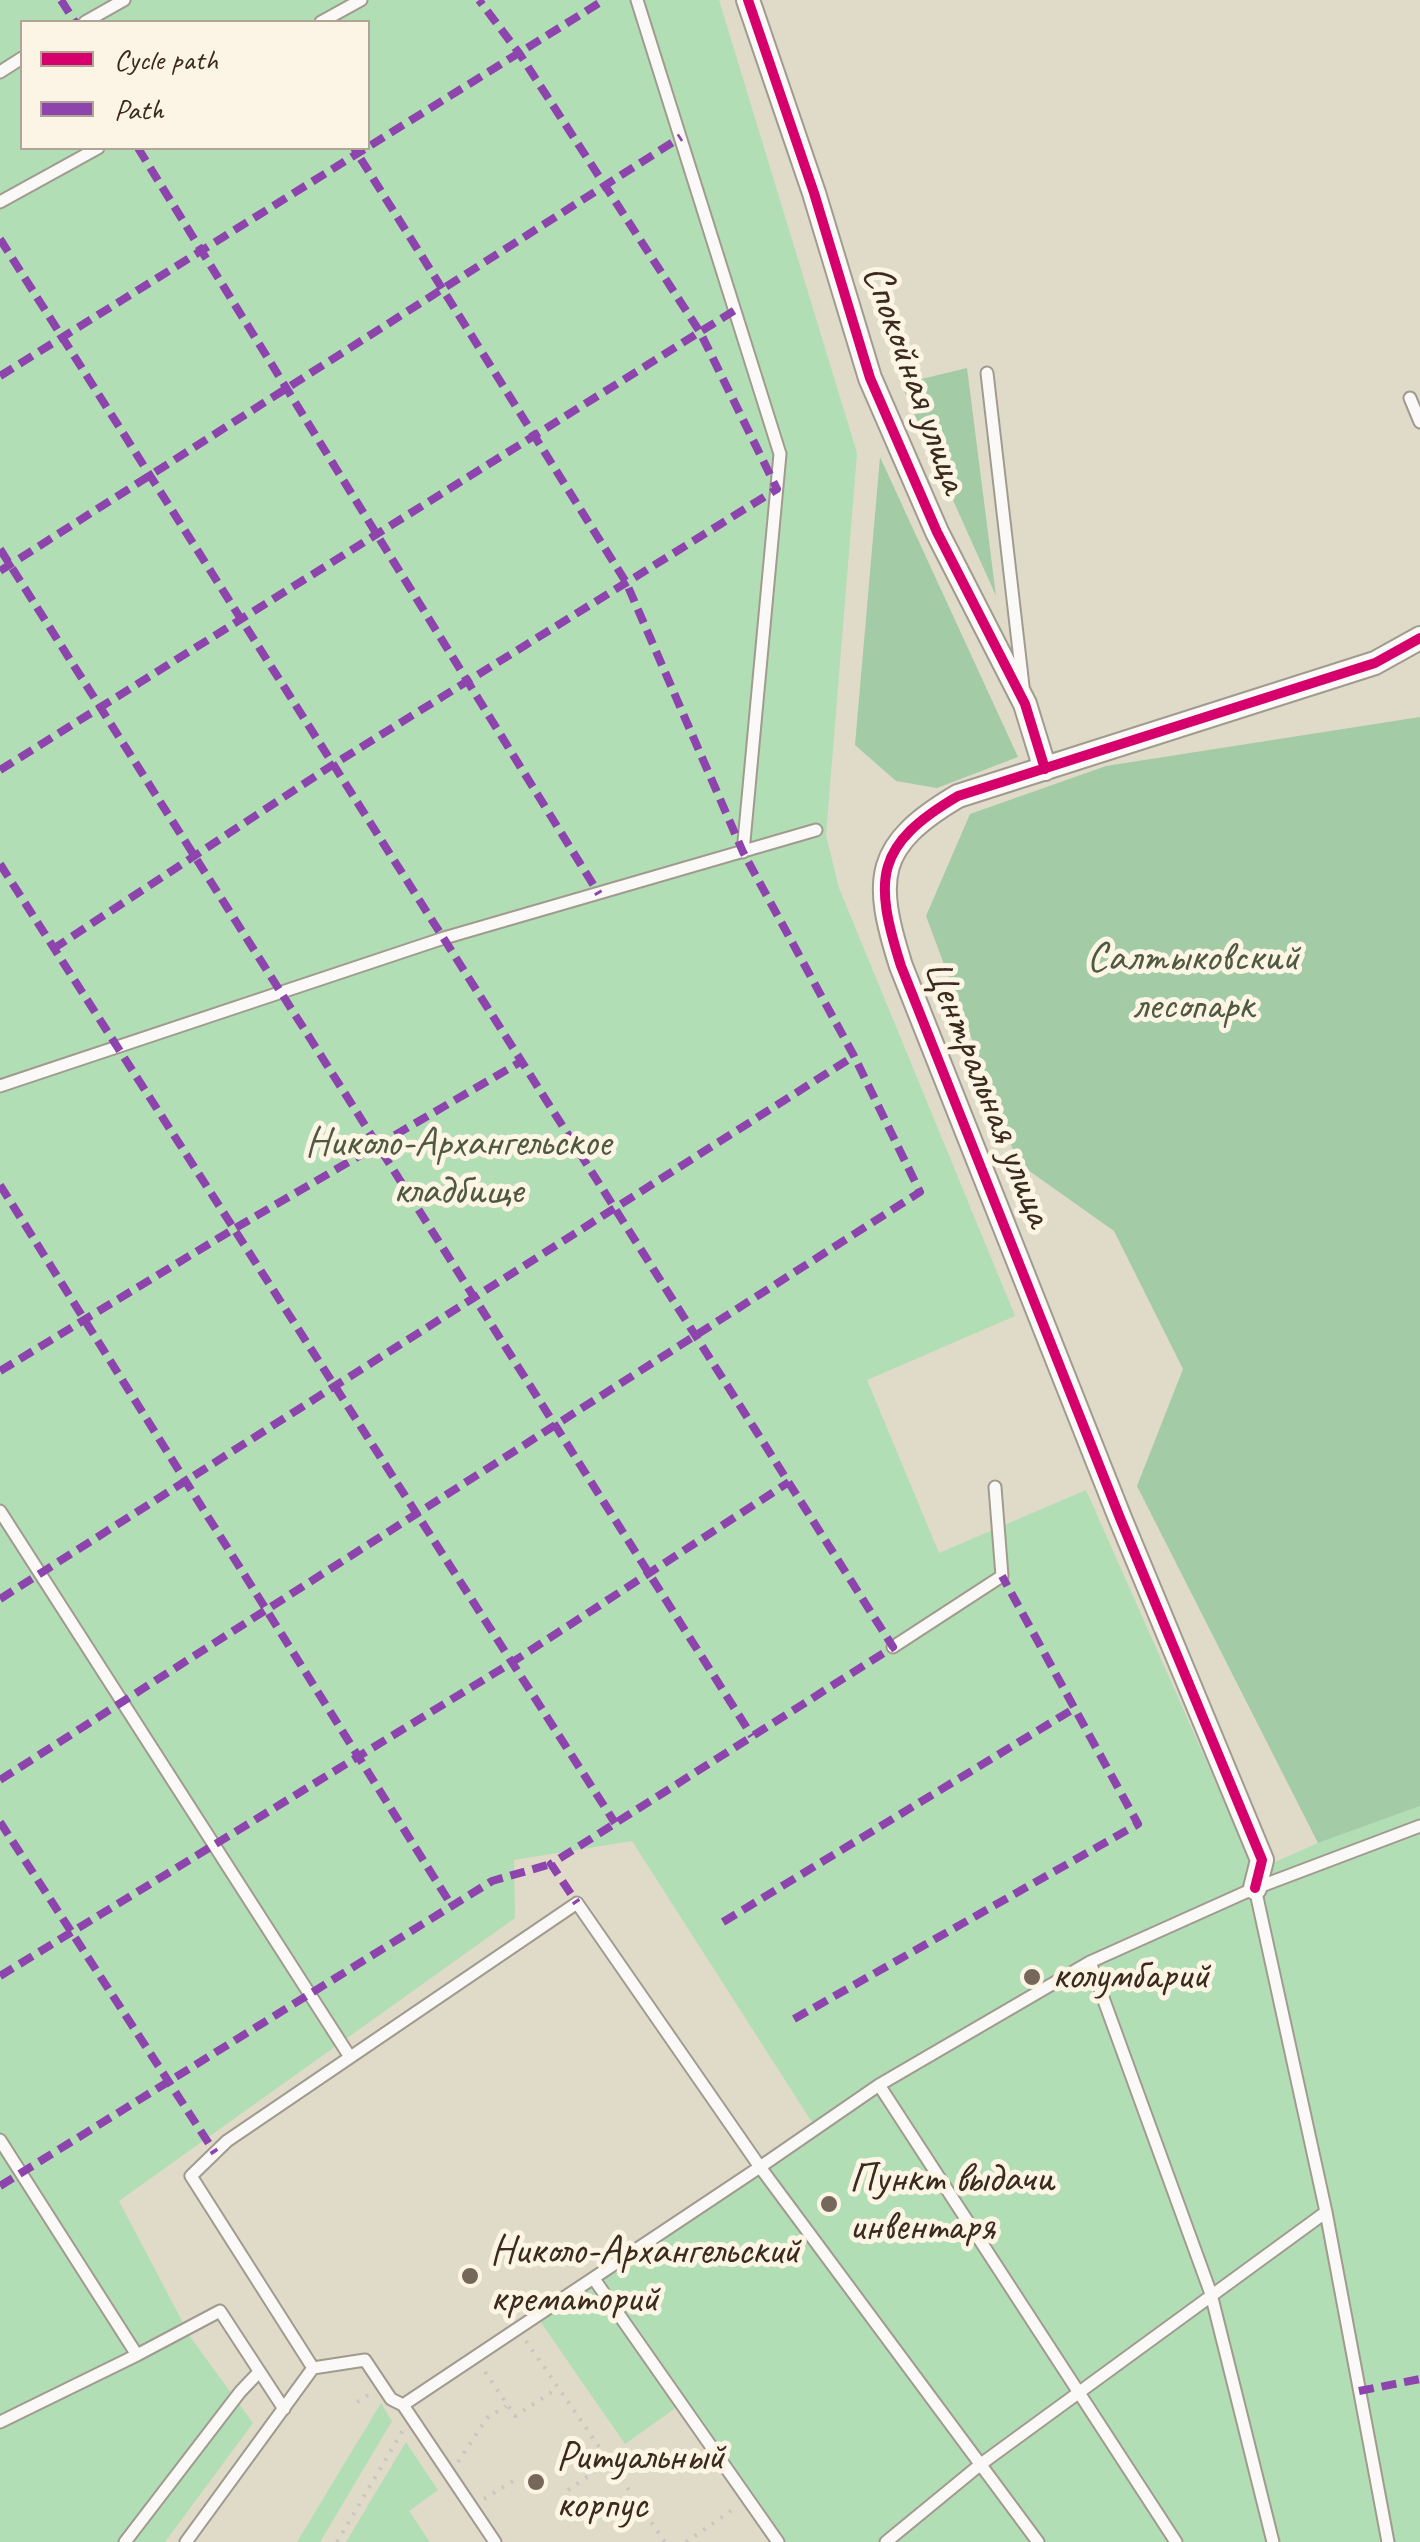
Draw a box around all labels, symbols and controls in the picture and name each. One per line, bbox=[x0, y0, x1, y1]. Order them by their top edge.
legend bbox=[20, 20, 370, 150]
text: Cycle path bbox=[114, 40, 218, 78]
text: Path bbox=[114, 90, 163, 128]
street label: Спокойная улица bbox=[850, 258, 978, 500]
park label: Салтыковский лесопарк bbox=[1087, 934, 1299, 1032]
street label: Центральная улица bbox=[911, 952, 1063, 1234]
park label: Николо-Архангельское кладбище bbox=[305, 1119, 611, 1218]
place label: колумбарий bbox=[1052, 1952, 1209, 2002]
marker: колумбарий bbox=[1021, 1966, 1043, 1988]
place label: Пункт выдачи инвентаря bbox=[849, 2155, 1054, 2254]
marker: Пункт выдачи инвентаря bbox=[818, 2193, 840, 2215]
place label: Николо-Архангельский крематорий bbox=[490, 2227, 800, 2326]
marker: Николо-Архангельский крематорий bbox=[459, 2265, 481, 2287]
place label: Ритуальный корпус bbox=[556, 2433, 725, 2532]
marker: Ритуальный корпус bbox=[525, 2471, 547, 2493]

